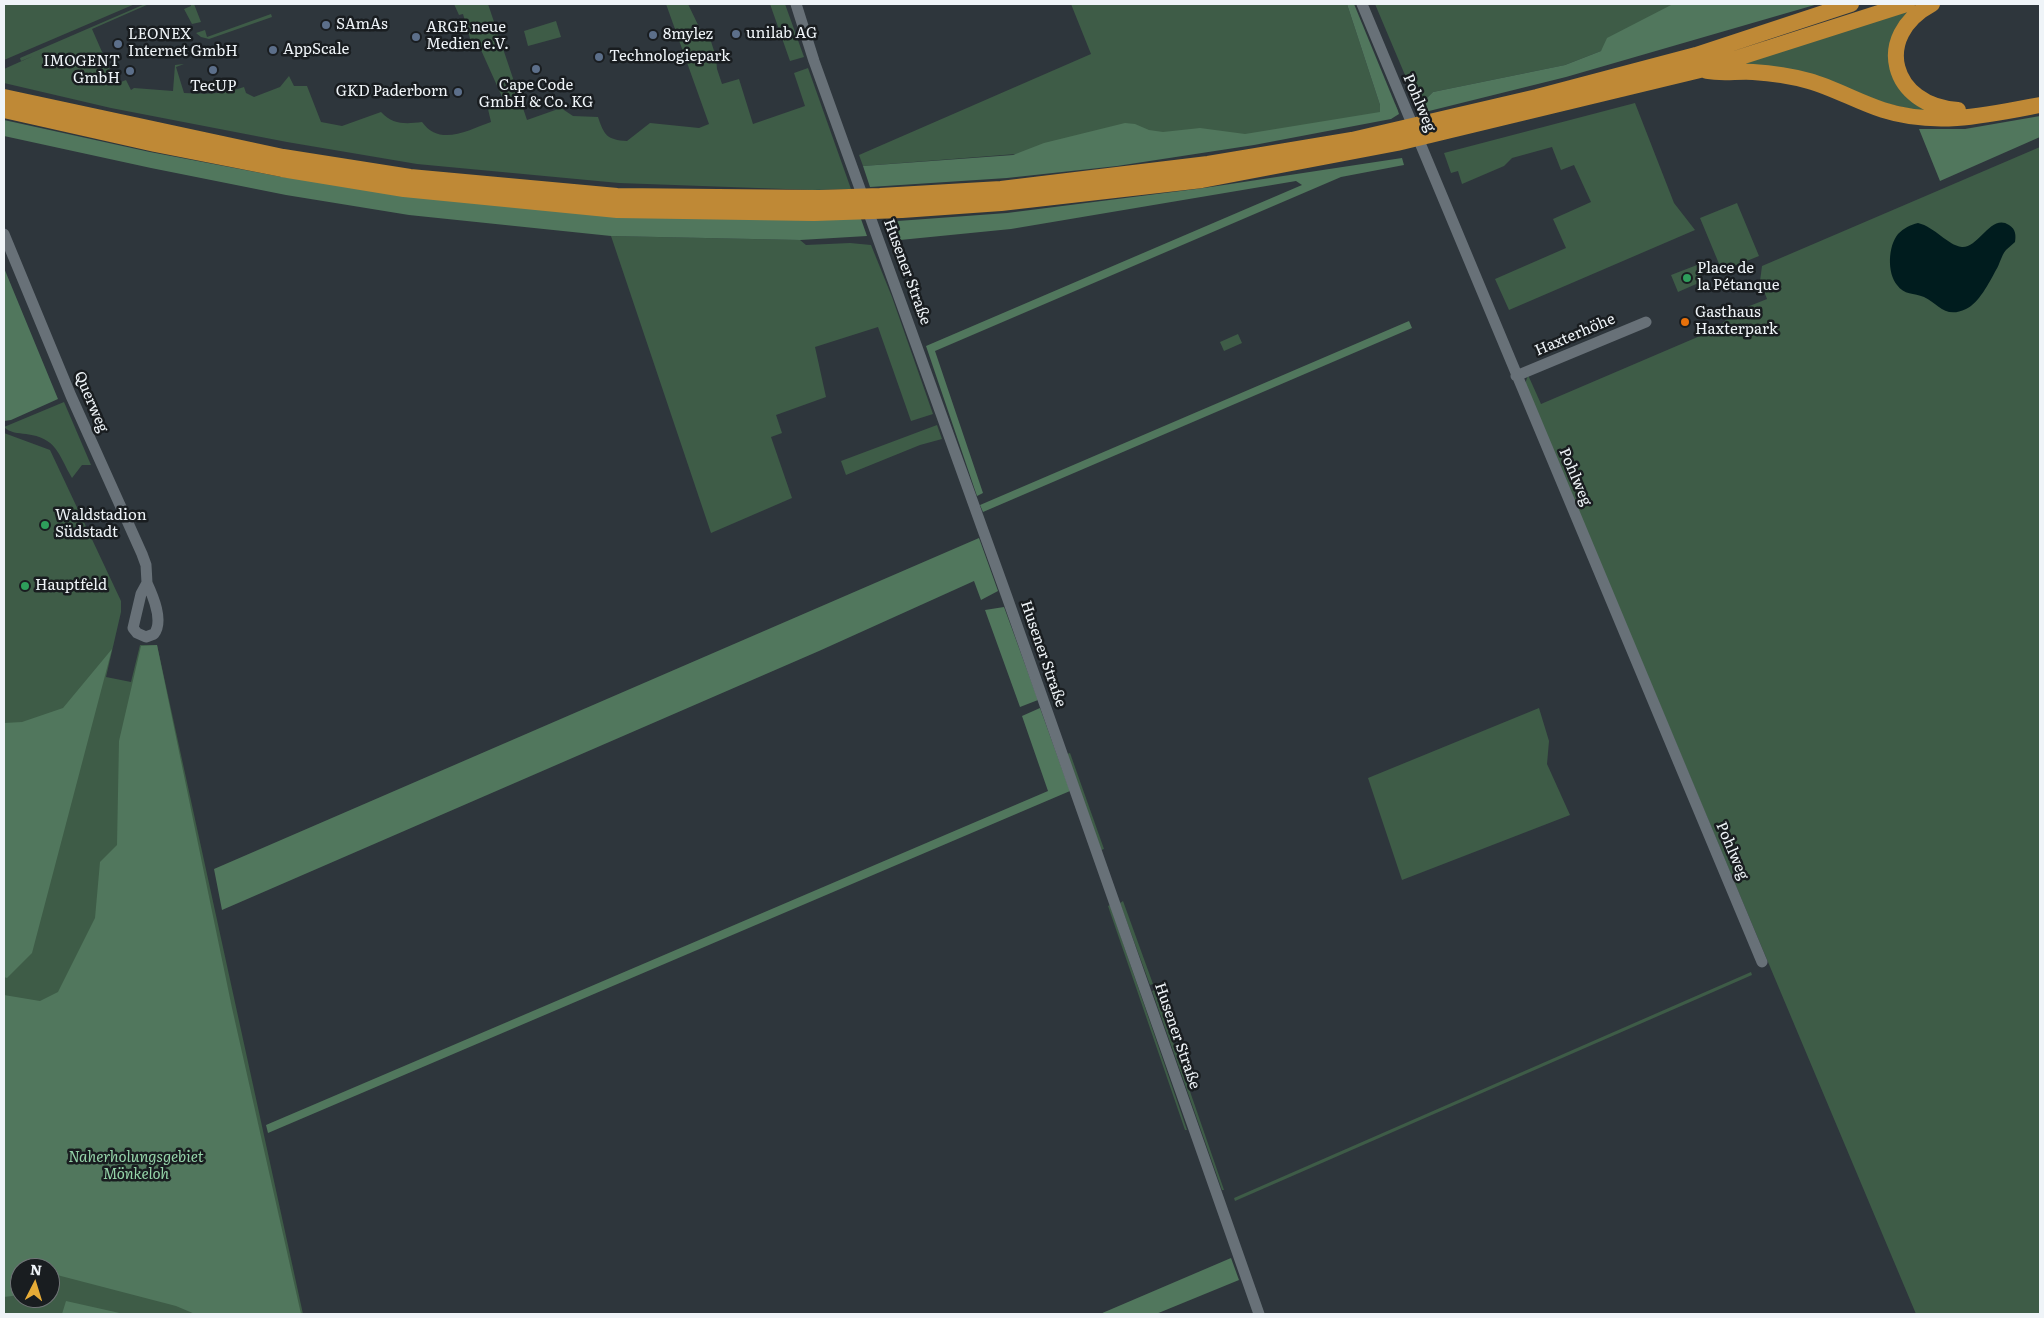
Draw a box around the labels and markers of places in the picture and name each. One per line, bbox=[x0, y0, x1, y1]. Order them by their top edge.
place label: SAmAs bbox=[336, 16, 388, 34]
marker: SAmAs bbox=[320, 19, 332, 31]
place label: ARGE neue Medien e.V. bbox=[426, 19, 509, 54]
place label: unilab AG bbox=[746, 25, 817, 43]
place label: LEONEX Internet GmbH bbox=[128, 26, 238, 61]
place label: 8mylez bbox=[663, 26, 713, 44]
marker: unilab AG bbox=[730, 28, 742, 40]
marker: 8mylez bbox=[647, 29, 659, 41]
marker: ARGE neue Medien e.V. bbox=[410, 31, 422, 43]
marker: LEONEX Internet GmbH bbox=[112, 38, 124, 50]
place label: AppScale bbox=[283, 41, 349, 59]
marker: AppScale bbox=[267, 44, 279, 56]
place label: Technologiepark bbox=[609, 48, 730, 66]
marker: Technologiepark bbox=[593, 51, 605, 63]
place label: IMOGENT GmbH bbox=[43, 53, 120, 88]
marker: Cape Code GmbH & Co. KG bbox=[530, 63, 542, 75]
marker: TecUP bbox=[207, 64, 219, 76]
marker: IMOGENT GmbH bbox=[124, 65, 136, 77]
place label: Cape Code GmbH & Co. KG bbox=[479, 77, 593, 112]
place label: TecUP bbox=[190, 78, 236, 96]
place label: GKD Paderborn bbox=[336, 83, 448, 101]
marker: GKD Paderborn bbox=[452, 86, 464, 98]
place label: Place de la Pétanque bbox=[1697, 260, 1780, 295]
marker: Place de la Pétanque bbox=[1681, 272, 1693, 284]
place label: Gasthaus Haxterpark bbox=[1695, 304, 1778, 339]
marker: Gasthaus Haxterpark bbox=[1679, 316, 1691, 328]
place label: Waldstadion Südstadt bbox=[55, 507, 147, 542]
marker: Waldstadion Südstadt bbox=[39, 519, 51, 531]
place label: Hauptfeld bbox=[35, 577, 107, 595]
marker: Hauptfeld bbox=[19, 580, 31, 592]

